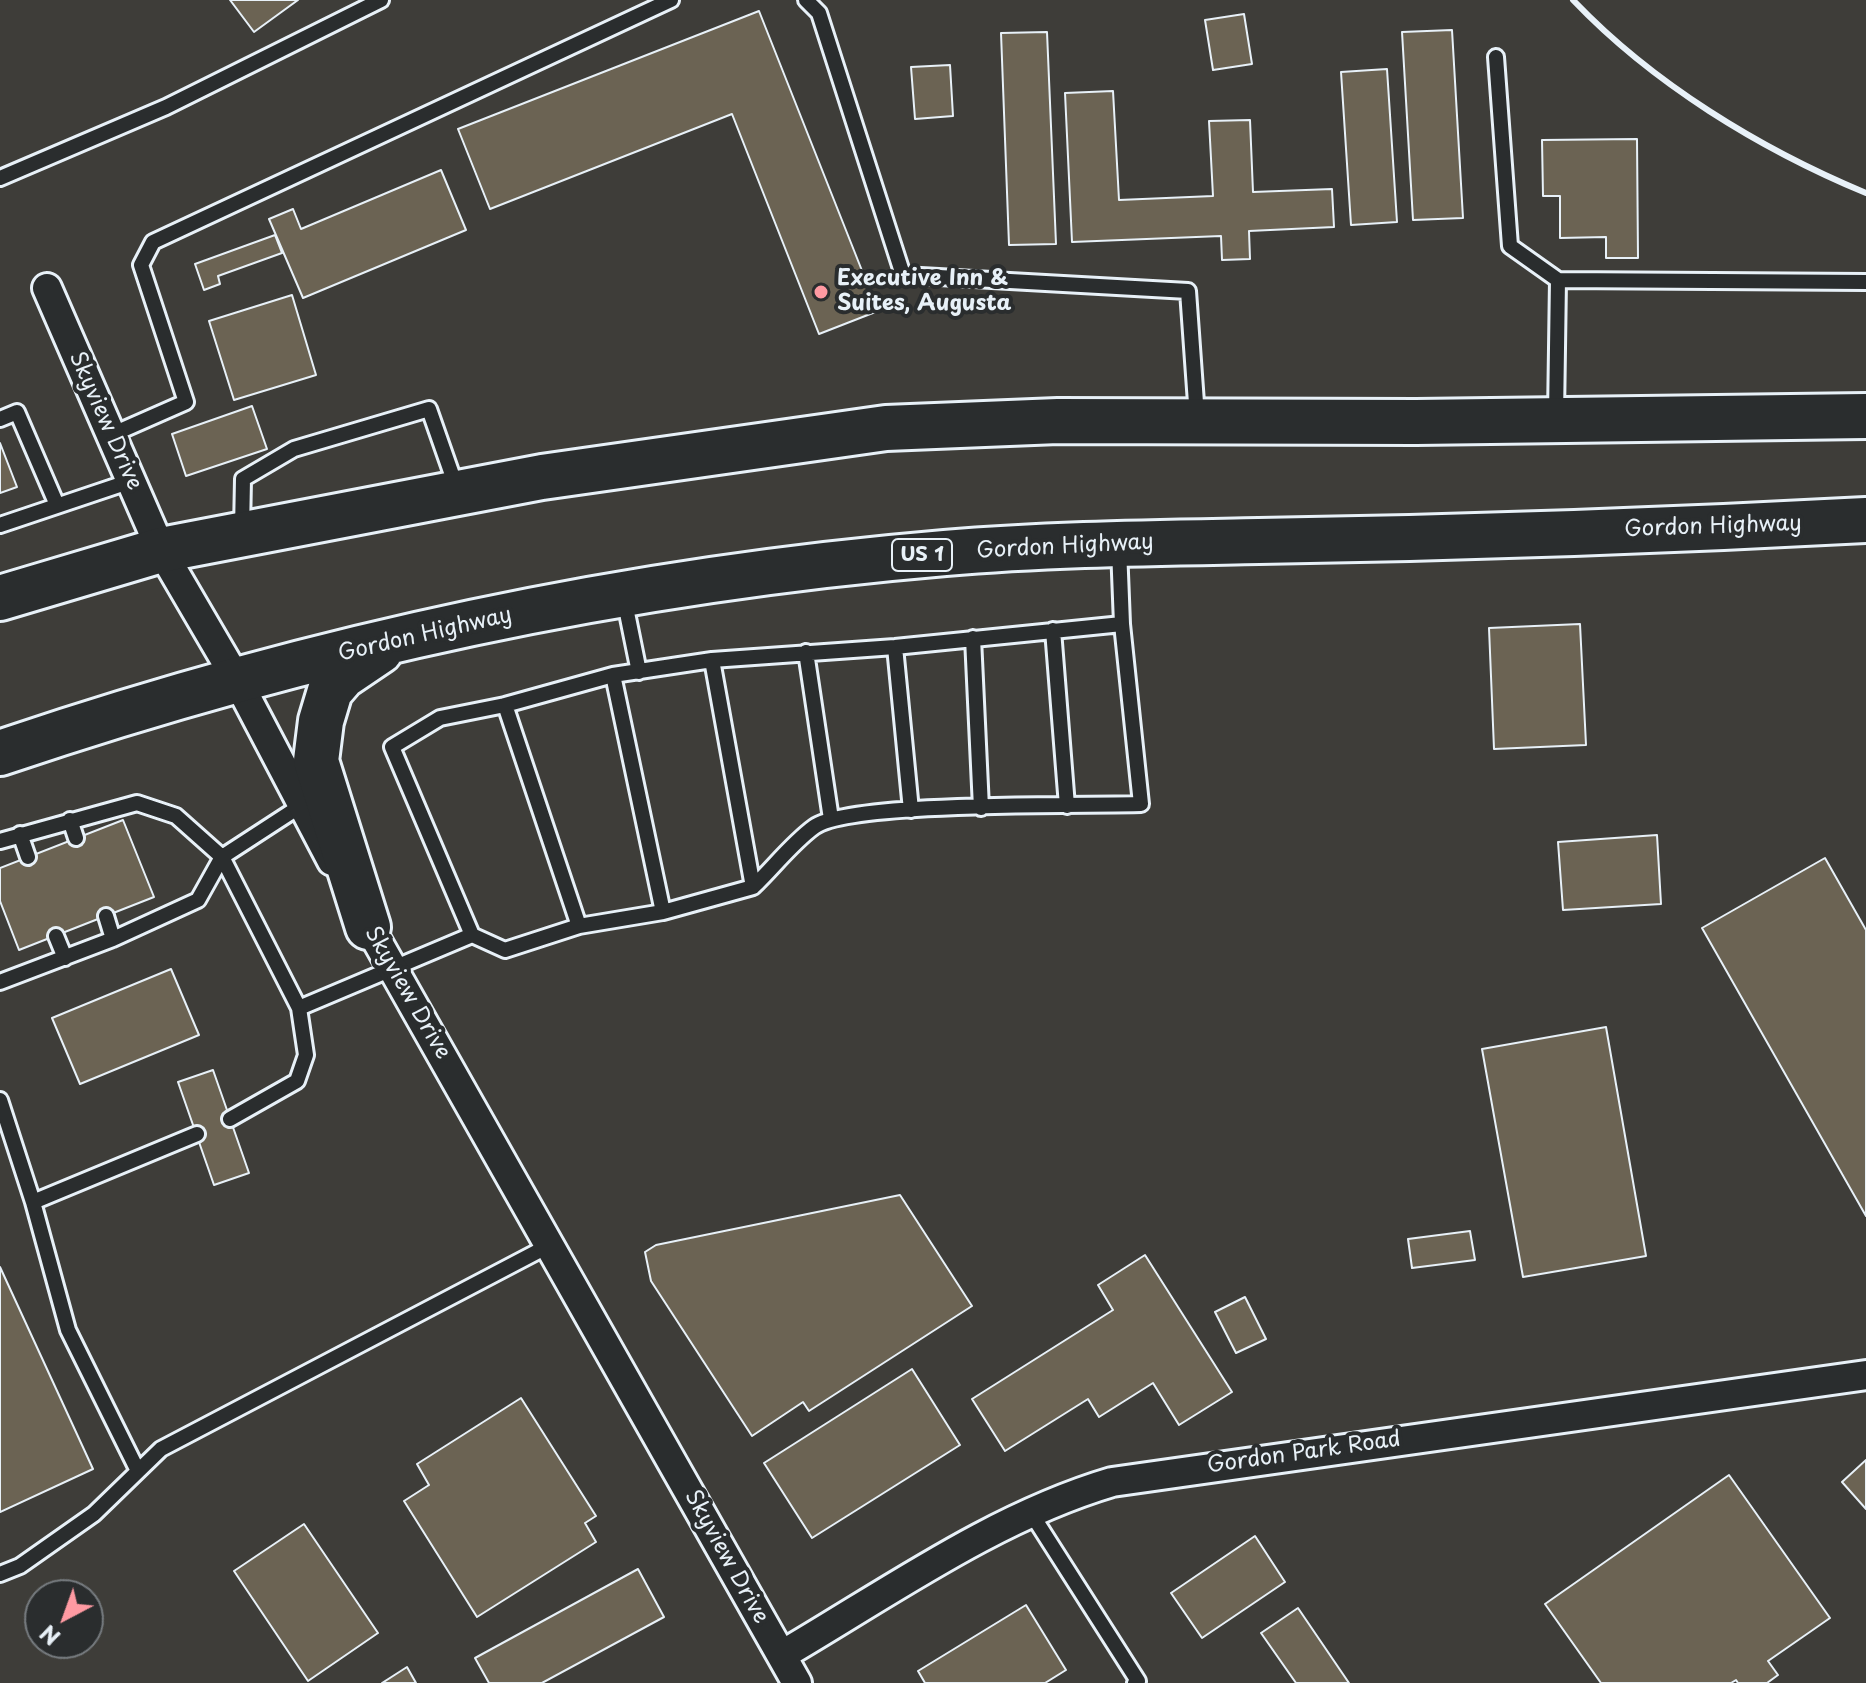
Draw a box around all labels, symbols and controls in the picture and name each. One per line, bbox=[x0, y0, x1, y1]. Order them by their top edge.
place label: Executive Inn & Suites, Augusta bbox=[837, 266, 1011, 318]
marker: Executive Inn & Suites, Augusta bbox=[812, 283, 830, 301]
street label: Skyview Drive bbox=[63, 348, 147, 494]
street label: Gordon Highway bbox=[1624, 511, 1802, 543]
street label: Gordon Highway bbox=[976, 529, 1154, 565]
road number: US 1 bbox=[892, 539, 952, 571]
street label: Gordon Highway bbox=[336, 602, 514, 668]
street label: Skyview Drive bbox=[358, 922, 456, 1064]
street label: Gordon Park Road bbox=[1206, 1426, 1402, 1480]
street label: Skyview Drive bbox=[678, 1485, 774, 1629]
north arrow bbox=[24, 1579, 104, 1659]
text: N bbox=[32, 1618, 67, 1654]

